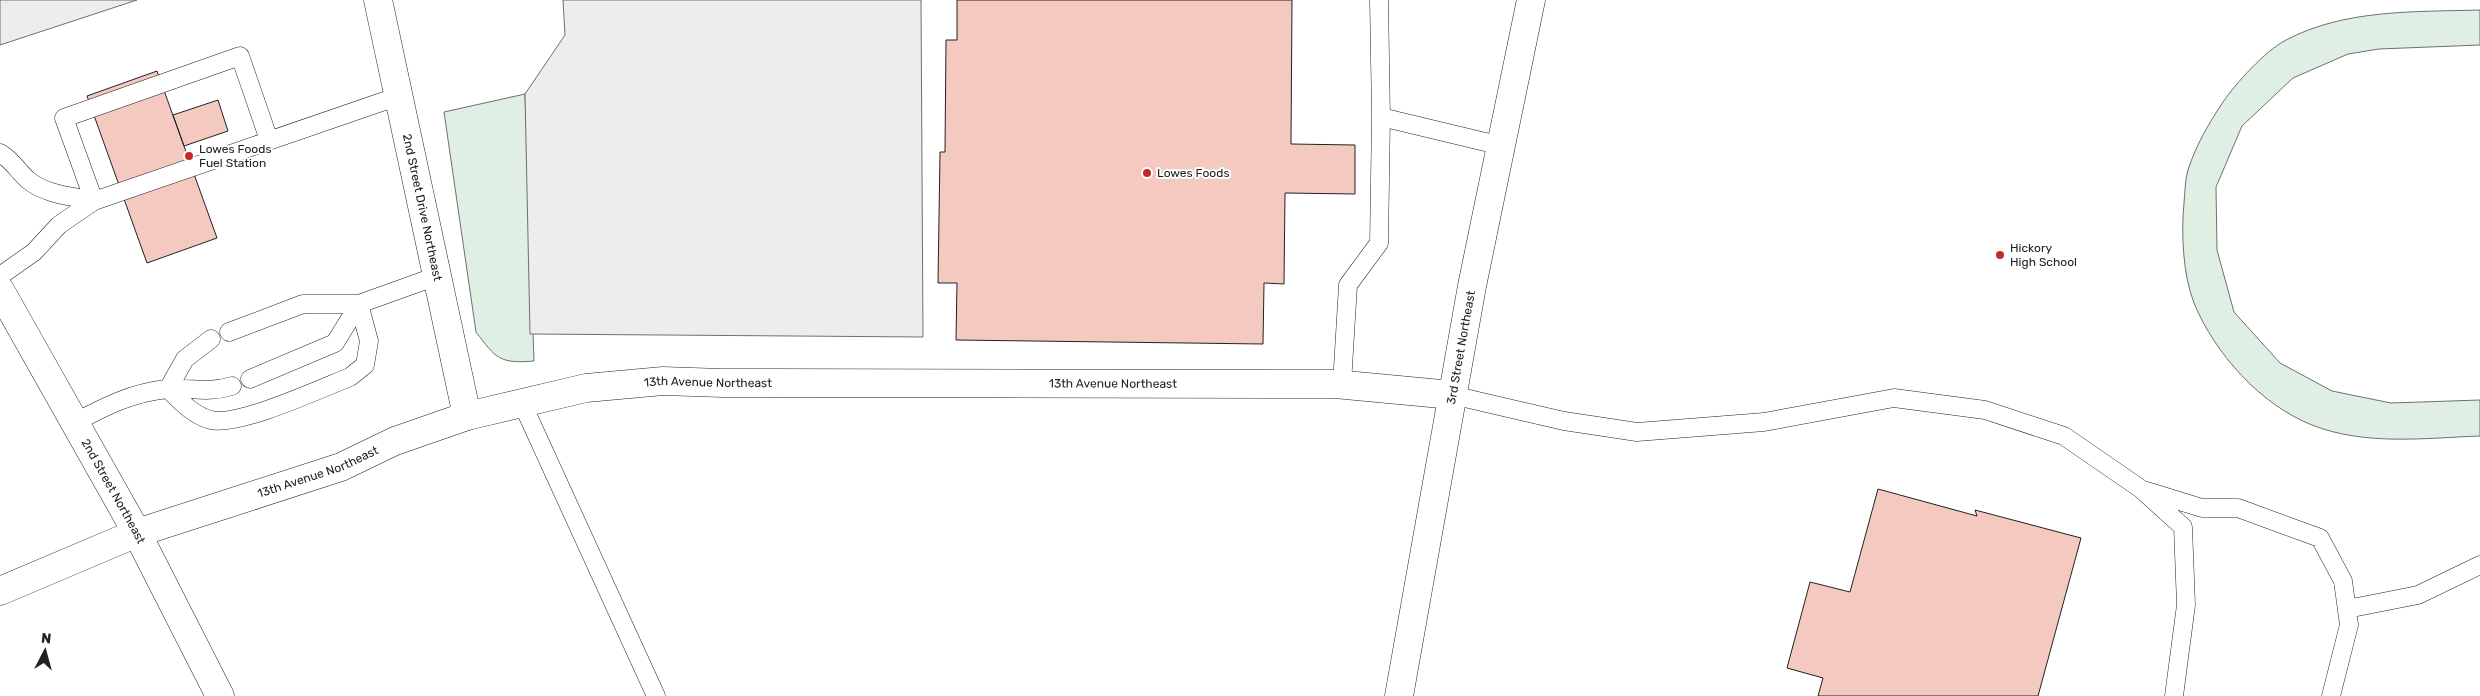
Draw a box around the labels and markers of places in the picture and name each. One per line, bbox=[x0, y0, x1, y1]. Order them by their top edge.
place label: Lowes Foods Fuel Station bbox=[199, 142, 272, 170]
marker: Lowes Foods Fuel Station bbox=[183, 150, 195, 162]
place label: Lowes Foods bbox=[1157, 166, 1230, 180]
marker: Lowes Foods bbox=[1141, 167, 1153, 179]
place label: Hickory High School bbox=[2010, 241, 2077, 269]
marker: Hickory High School bbox=[1994, 249, 2006, 261]

